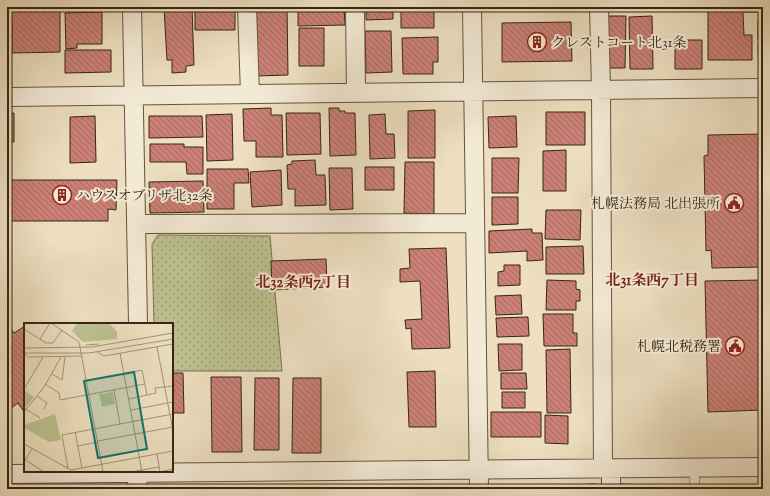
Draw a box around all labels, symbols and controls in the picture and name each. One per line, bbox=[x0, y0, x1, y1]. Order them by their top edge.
building icon: クレストコート北31条 bbox=[526, 31, 548, 53]
place label: クレストコート北31条 bbox=[551, 34, 686, 54]
building icon: ハウスオブリザ北32条 bbox=[51, 184, 73, 206]
place label: ハウスオブリザ北32条 bbox=[76, 187, 213, 207]
public building icon: 札幌法務局 北出張所 bbox=[723, 192, 745, 214]
place label: 札幌法務局 北出張所 bbox=[591, 195, 720, 215]
district label: 北31条西7丁目 bbox=[605, 271, 699, 292]
district label: 北32条西7丁目 bbox=[255, 273, 351, 294]
inset map bbox=[24, 323, 173, 472]
public building icon: 札幌北税務署 bbox=[724, 335, 746, 357]
place label: 札幌北税務署 bbox=[637, 338, 721, 358]

